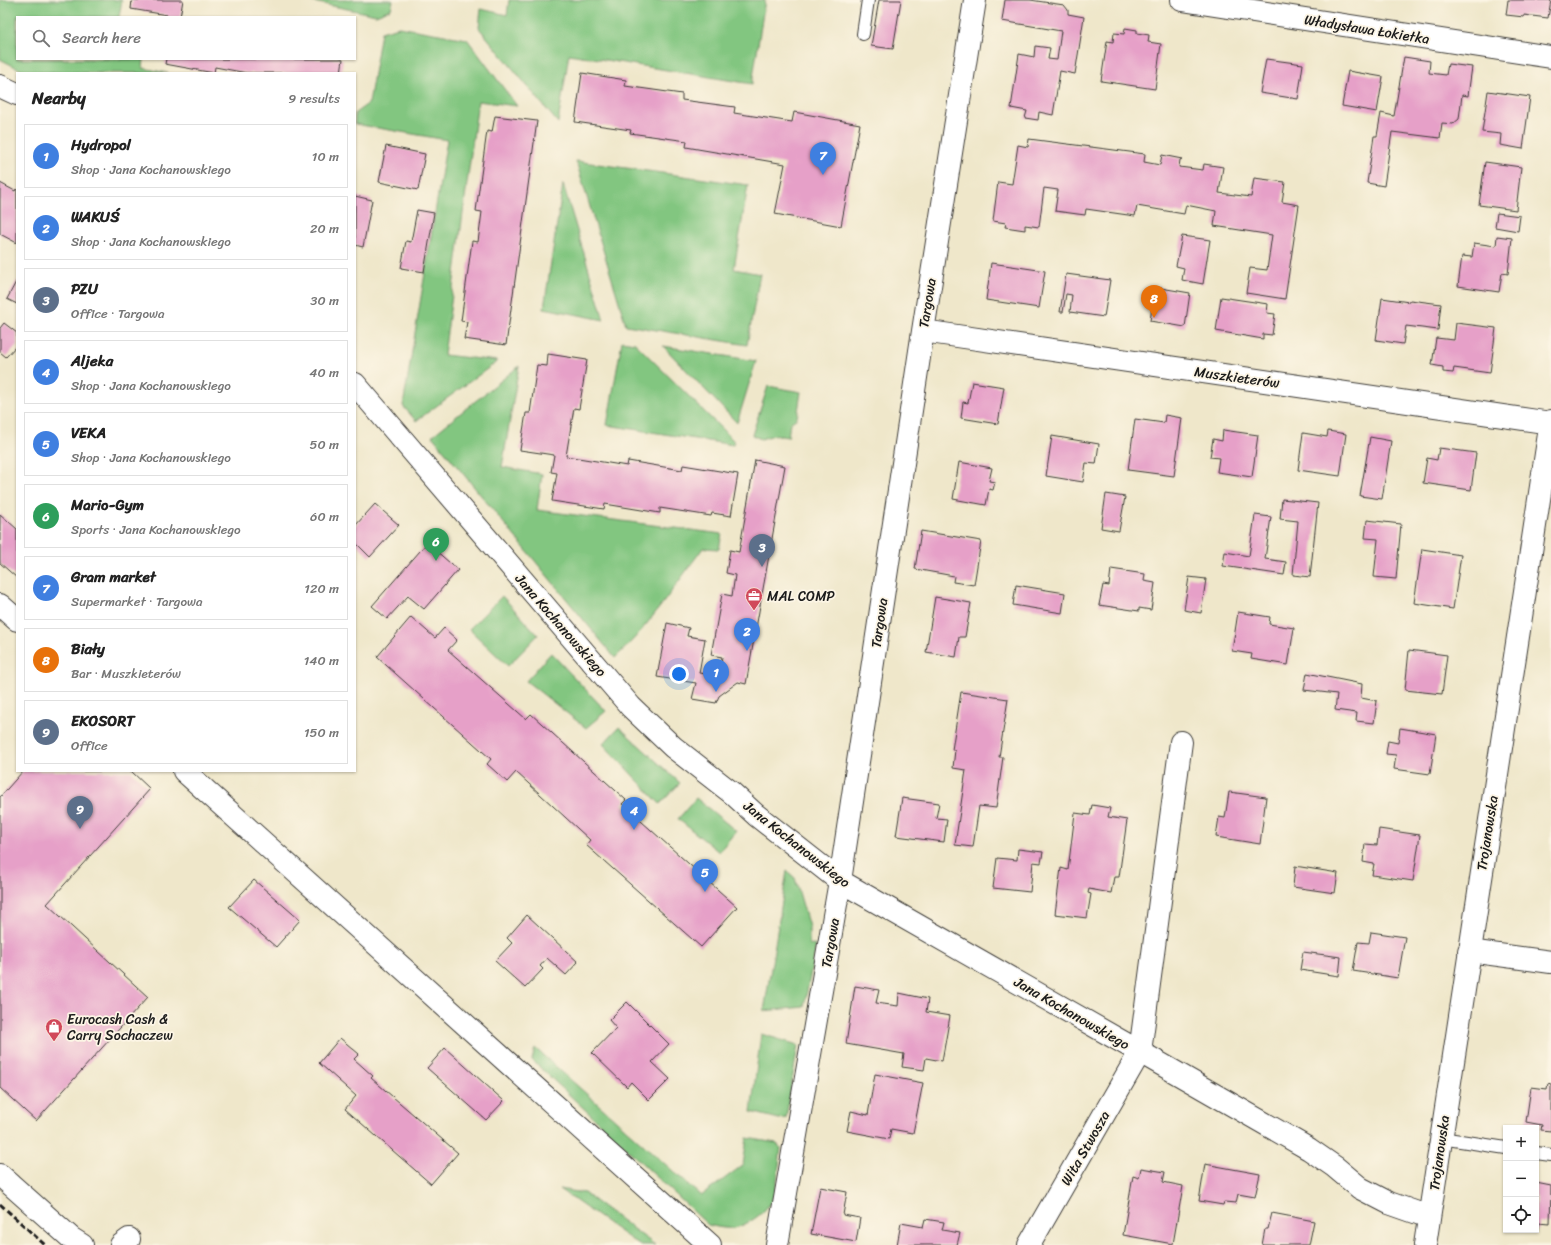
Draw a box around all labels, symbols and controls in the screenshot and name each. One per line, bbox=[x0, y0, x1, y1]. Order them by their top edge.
street label: Władysława Łokietka bbox=[1303, 7, 1431, 52]
search box bbox=[16, 16, 356, 60]
text: Search here bbox=[62, 25, 141, 51]
icon: search bbox=[30, 27, 52, 49]
text: Nearby bbox=[32, 83, 86, 113]
text: 9 results bbox=[288, 87, 340, 110]
text: Hydropol bbox=[71, 132, 131, 158]
pin: 7 bbox=[810, 142, 836, 175]
text: 1 bbox=[43, 145, 49, 168]
text: 10 m bbox=[312, 145, 339, 168]
text: Shop · Jana Kochanowskiego bbox=[71, 158, 231, 181]
text: WAKUŚ bbox=[71, 204, 120, 230]
text: 2 bbox=[42, 217, 50, 240]
text: 20 m bbox=[310, 217, 339, 240]
text: Shop · Jana Kochanowskiego bbox=[71, 230, 231, 253]
text: PZU bbox=[71, 276, 98, 302]
street label: Targowa bbox=[911, 276, 944, 330]
pin: 8 bbox=[1141, 285, 1167, 318]
text: 3 bbox=[42, 289, 50, 312]
text: 30 m bbox=[310, 289, 339, 312]
text: Office · Targowa bbox=[71, 302, 165, 325]
text: Aljeka bbox=[71, 348, 113, 374]
street label: Muszkieterów bbox=[1193, 359, 1282, 396]
text: 4 bbox=[42, 361, 50, 384]
text: 40 m bbox=[309, 361, 339, 384]
text: Shop · Jana Kochanowskiego bbox=[71, 374, 231, 397]
text: VEKA bbox=[71, 420, 106, 446]
text: 5 bbox=[42, 433, 50, 456]
text: 50 m bbox=[309, 433, 339, 456]
text: Shop · Jana Kochanowskiego bbox=[71, 446, 231, 469]
text: Mario-Gym bbox=[71, 492, 144, 518]
text: 6 bbox=[42, 505, 50, 528]
text: 60 m bbox=[310, 505, 339, 528]
text: Sports · Jana Kochanowskiego bbox=[71, 518, 241, 541]
pin: 6 bbox=[423, 528, 449, 561]
pin: 3 bbox=[749, 534, 775, 567]
text: Gram market bbox=[71, 564, 156, 590]
street label: Jana Kochanowskiego bbox=[508, 567, 613, 683]
text: 7 bbox=[42, 577, 50, 600]
text: 120 m bbox=[304, 577, 339, 600]
place label: MAL COMP bbox=[767, 584, 836, 609]
office icon: MAL COMP bbox=[744, 586, 764, 611]
text: Supermarket · Targowa bbox=[71, 590, 203, 613]
street label: Targowa bbox=[864, 596, 895, 650]
pin: 2 bbox=[734, 618, 760, 651]
text: Biały bbox=[71, 636, 105, 662]
text: 8 bbox=[42, 649, 50, 672]
text: 140 m bbox=[304, 649, 339, 672]
pin: 1 bbox=[703, 659, 729, 692]
text: Bar · Muszkieterów bbox=[71, 662, 181, 685]
your location bbox=[669, 664, 689, 684]
text: EKOSORT bbox=[71, 708, 135, 734]
text: 9 bbox=[42, 721, 50, 744]
text: 150 m bbox=[304, 721, 339, 744]
text: Office bbox=[71, 734, 108, 757]
street label: Jana Kochanowskiego bbox=[737, 794, 856, 894]
street label: Trojanowska bbox=[1469, 794, 1506, 873]
pin: 9 bbox=[67, 796, 93, 829]
pin: 4 bbox=[621, 797, 647, 830]
pin: 5 bbox=[692, 859, 718, 892]
street label: Targowa bbox=[814, 916, 847, 970]
street label: Jana Kochanowskiego bbox=[1008, 969, 1135, 1057]
place label: Eurocash Cash & Carry Sochaczew bbox=[67, 1007, 173, 1048]
shop icon: Eurocash Cash & Carry Sochaczew bbox=[44, 1017, 64, 1042]
street label: Wita Stwosza bbox=[1054, 1106, 1117, 1190]
street label: Trojanowska bbox=[1422, 1114, 1457, 1192]
map controls bbox=[1503, 1125, 1539, 1233]
button: + bbox=[1503, 1125, 1539, 1161]
button: − bbox=[1503, 1161, 1539, 1197]
button: locate bbox=[1503, 1197, 1539, 1233]

